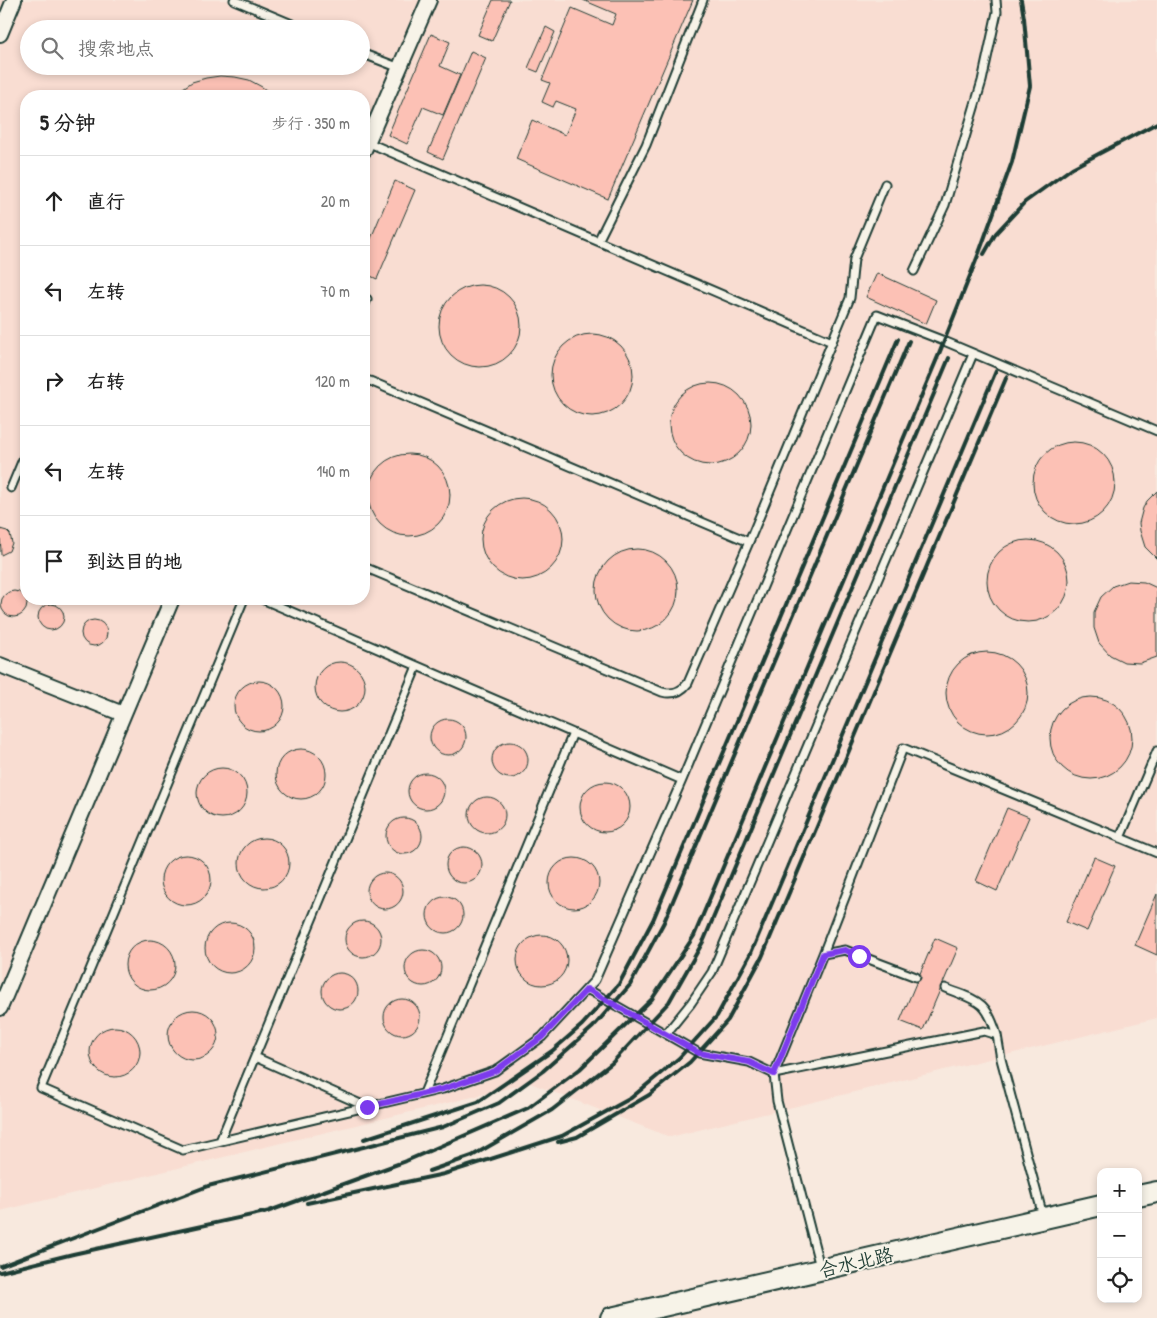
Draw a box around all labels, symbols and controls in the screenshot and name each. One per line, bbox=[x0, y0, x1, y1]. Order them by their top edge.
search box bbox=[20, 20, 370, 75]
icon: search bbox=[38, 34, 66, 62]
text: 搜索地点 bbox=[78, 35, 154, 61]
text: 5 分钟 bbox=[40, 108, 96, 137]
text: 步行 · 350 m bbox=[272, 112, 350, 134]
icon: ahead bbox=[40, 187, 68, 215]
text: 直行 bbox=[87, 188, 125, 214]
text: 20 m bbox=[321, 190, 350, 212]
icon: left bbox=[40, 277, 68, 305]
text: 左转 bbox=[87, 278, 125, 304]
text: 70 m bbox=[320, 280, 350, 302]
icon: right bbox=[40, 367, 68, 395]
text: 右转 bbox=[87, 368, 125, 394]
text: 120 m bbox=[315, 370, 350, 392]
icon: left bbox=[40, 457, 68, 485]
text: 左转 bbox=[87, 458, 125, 484]
text: 140 m bbox=[316, 460, 350, 482]
icon: arrive bbox=[40, 547, 68, 575]
text: 到达目的地 bbox=[87, 548, 182, 574]
route start bbox=[848, 945, 871, 968]
route end bbox=[356, 1096, 379, 1119]
map controls bbox=[1097, 1168, 1142, 1303]
button: + bbox=[1097, 1168, 1142, 1213]
button: − bbox=[1097, 1213, 1142, 1258]
street label: 合水北路 bbox=[816, 1241, 896, 1283]
button: locate bbox=[1097, 1258, 1142, 1303]

